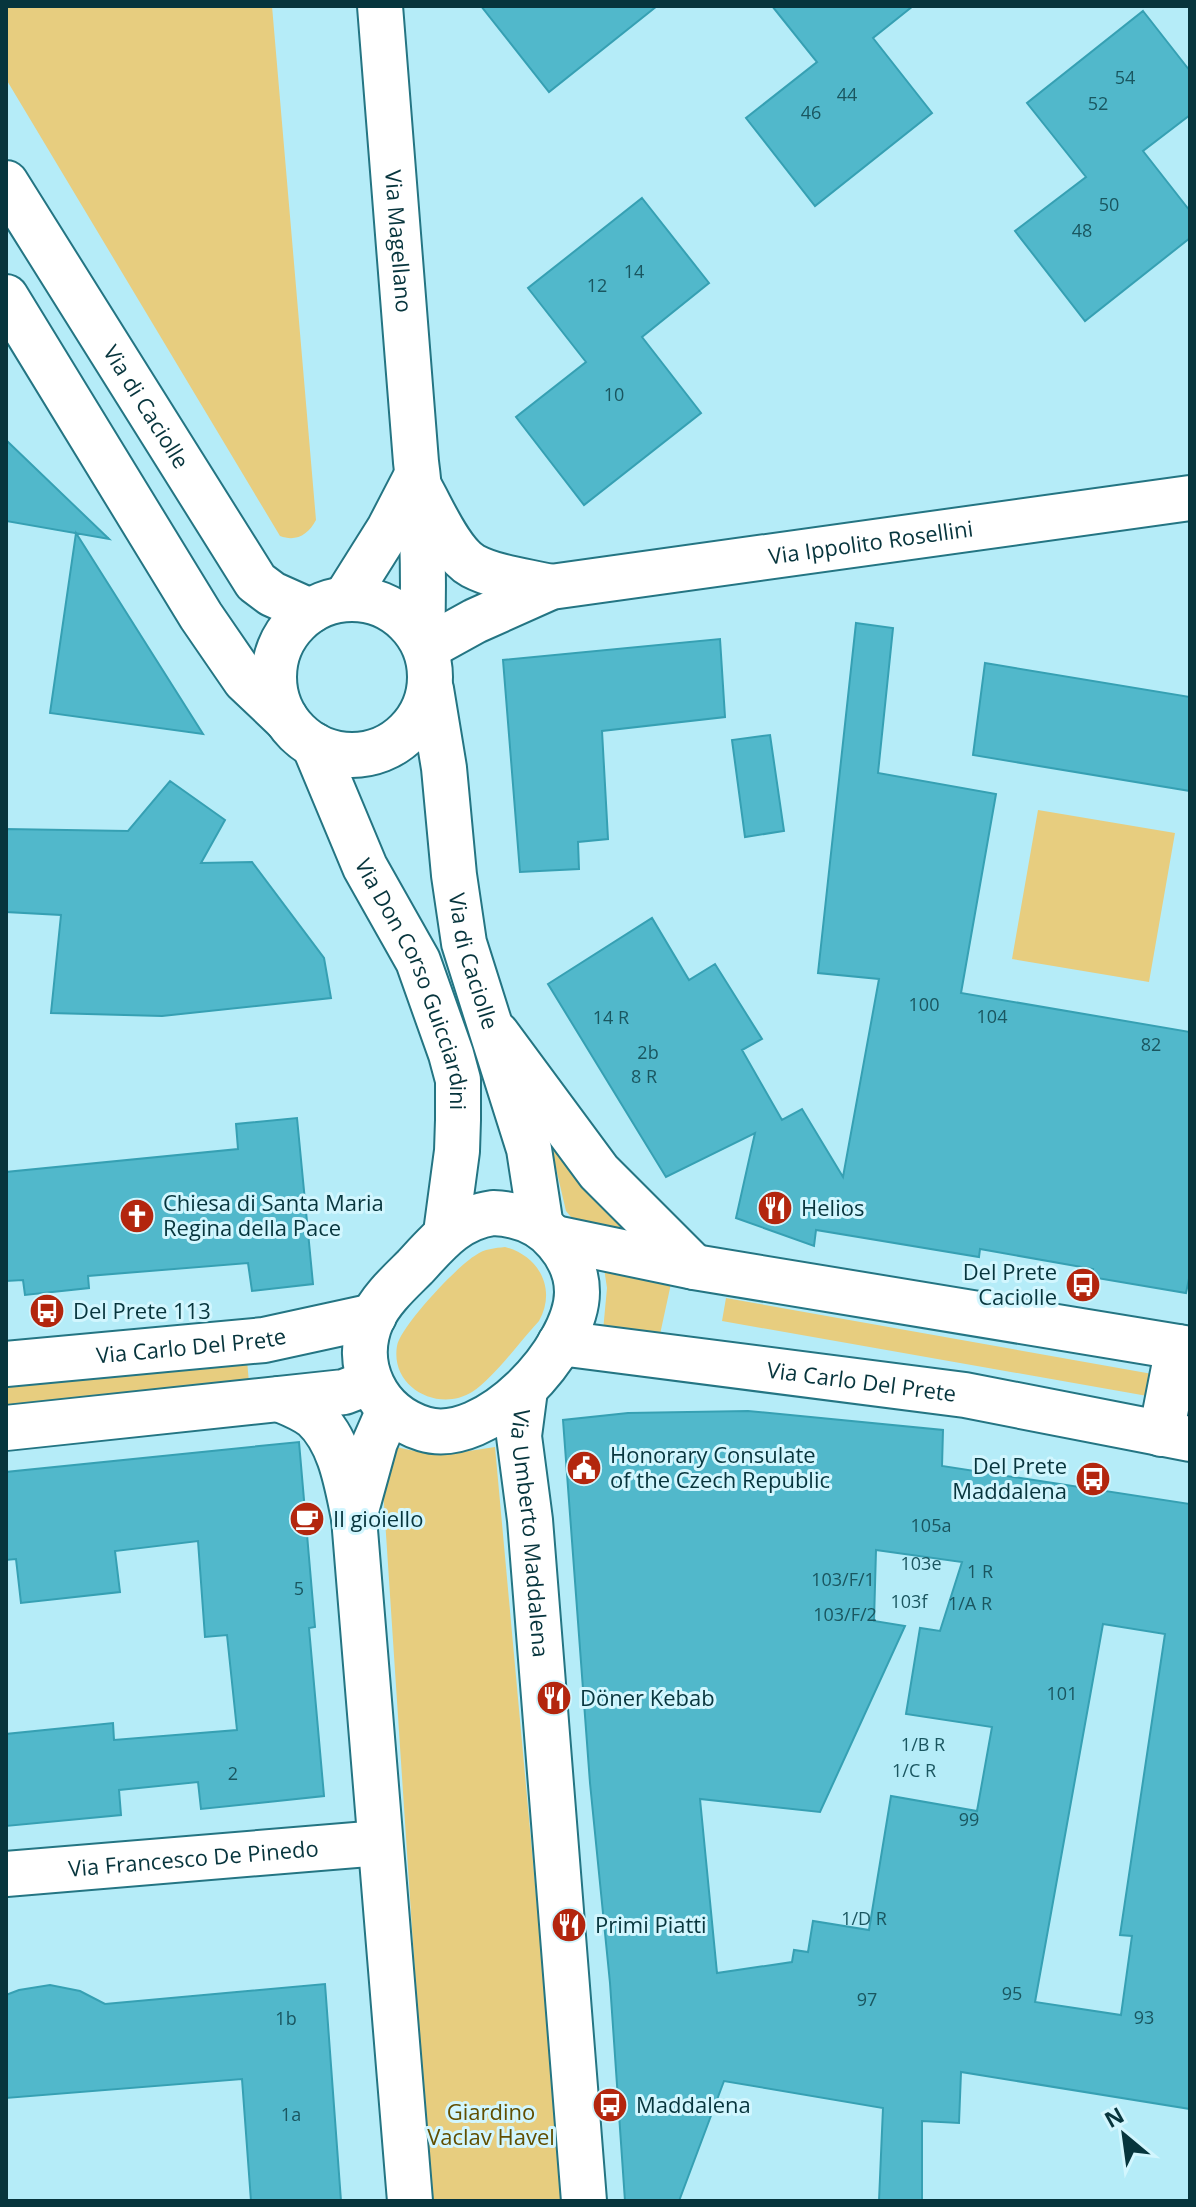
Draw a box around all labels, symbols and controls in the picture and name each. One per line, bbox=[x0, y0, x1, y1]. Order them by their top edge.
house number: 54 bbox=[1115, 65, 1135, 89]
house number: 44 bbox=[837, 82, 857, 106]
house number: 52 bbox=[1088, 91, 1108, 115]
house number: 46 bbox=[801, 100, 821, 124]
street label: Via Magellano bbox=[379, 169, 420, 314]
house number: 50 bbox=[1099, 192, 1119, 216]
house number: 48 bbox=[1072, 218, 1092, 242]
house number: 14 bbox=[624, 259, 644, 283]
house number: 12 bbox=[587, 273, 607, 297]
street label: Via di Caciolle bbox=[97, 339, 197, 474]
house number: 10 bbox=[604, 382, 624, 406]
street label: Via Ippolito Rosellini bbox=[766, 512, 975, 571]
street label: Via Don Corso Guicciardini bbox=[349, 853, 475, 1110]
street label: Via di Caciolle bbox=[443, 891, 506, 1033]
house number: 100 bbox=[909, 992, 939, 1016]
house number: 104 bbox=[977, 1004, 1007, 1028]
house number: 14 R bbox=[593, 1005, 629, 1029]
house number: 82 bbox=[1141, 1032, 1161, 1056]
house number: 2b bbox=[637, 1040, 659, 1064]
house number: 8 R bbox=[631, 1064, 657, 1088]
place label: Chiesa di Santa Maria Regina della Pace bbox=[163, 1187, 384, 1242]
restaurant icon: Helios bbox=[756, 1189, 794, 1227]
place label: Helios bbox=[801, 1192, 864, 1222]
church icon: Chiesa di Santa Maria Regina della Pace bbox=[118, 1197, 156, 1235]
place label: Del Prete Caciolle bbox=[963, 1256, 1057, 1311]
bus stop icon: Del Prete Caciolle bbox=[1064, 1266, 1102, 1304]
bus stop icon: Del Prete 113 bbox=[28, 1292, 66, 1330]
place label: Del Prete 113 bbox=[73, 1295, 211, 1325]
street label: Via Carlo Del Prete bbox=[95, 1320, 289, 1370]
street label: Via Carlo Del Prete bbox=[765, 1354, 958, 1408]
street label: Via Umberto Maddalena bbox=[505, 1407, 557, 1658]
place label: Honorary Consulate of the Czech Republic bbox=[610, 1439, 830, 1494]
public building icon: Honorary Consulate of the Czech Republic bbox=[565, 1449, 603, 1487]
place label: Del Prete Maddalena bbox=[952, 1450, 1067, 1505]
bus stop icon: Del Prete Maddalena bbox=[1074, 1460, 1112, 1498]
cafe icon: Il gioiello bbox=[288, 1500, 326, 1538]
place label: Il gioiello bbox=[333, 1503, 423, 1533]
house number: 105a bbox=[911, 1513, 951, 1537]
house number: 103e bbox=[901, 1551, 941, 1575]
house number: 1 R bbox=[967, 1559, 993, 1583]
house number: 103/F/1 bbox=[811, 1567, 875, 1591]
house number: 5 bbox=[294, 1576, 304, 1600]
house number: 103f bbox=[891, 1589, 928, 1613]
house number: 1/A R bbox=[948, 1591, 992, 1615]
house number: 103/F/2 bbox=[813, 1602, 877, 1626]
restaurant icon: Döner Kebab bbox=[535, 1679, 573, 1717]
house number: 101 bbox=[1047, 1681, 1077, 1705]
place label: Döner Kebab bbox=[580, 1682, 715, 1712]
house number: 1/B R bbox=[901, 1732, 945, 1756]
house number: 1/C R bbox=[892, 1758, 936, 1782]
house number: 2 bbox=[228, 1761, 238, 1785]
house number: 99 bbox=[959, 1807, 979, 1831]
street label: Via Francesco De Pinedo bbox=[67, 1832, 320, 1883]
restaurant icon: Primi Piatti bbox=[550, 1906, 588, 1944]
house number: 1/D R bbox=[841, 1906, 887, 1930]
place label: Primi Piatti bbox=[595, 1909, 707, 1939]
house number: 95 bbox=[1002, 1981, 1022, 2005]
house number: 97 bbox=[857, 1987, 877, 2011]
house number: 93 bbox=[1134, 2005, 1154, 2029]
house number: 1b bbox=[275, 2006, 297, 2030]
bus stop icon: Maddalena bbox=[591, 2086, 629, 2124]
place label: Maddalena bbox=[636, 2089, 751, 2119]
north arrow bbox=[1084, 2095, 1164, 2175]
park label: Giardino Vaclav Havel bbox=[427, 2096, 555, 2151]
text: N bbox=[1099, 2099, 1129, 2134]
house number: 1a bbox=[281, 2102, 301, 2126]

